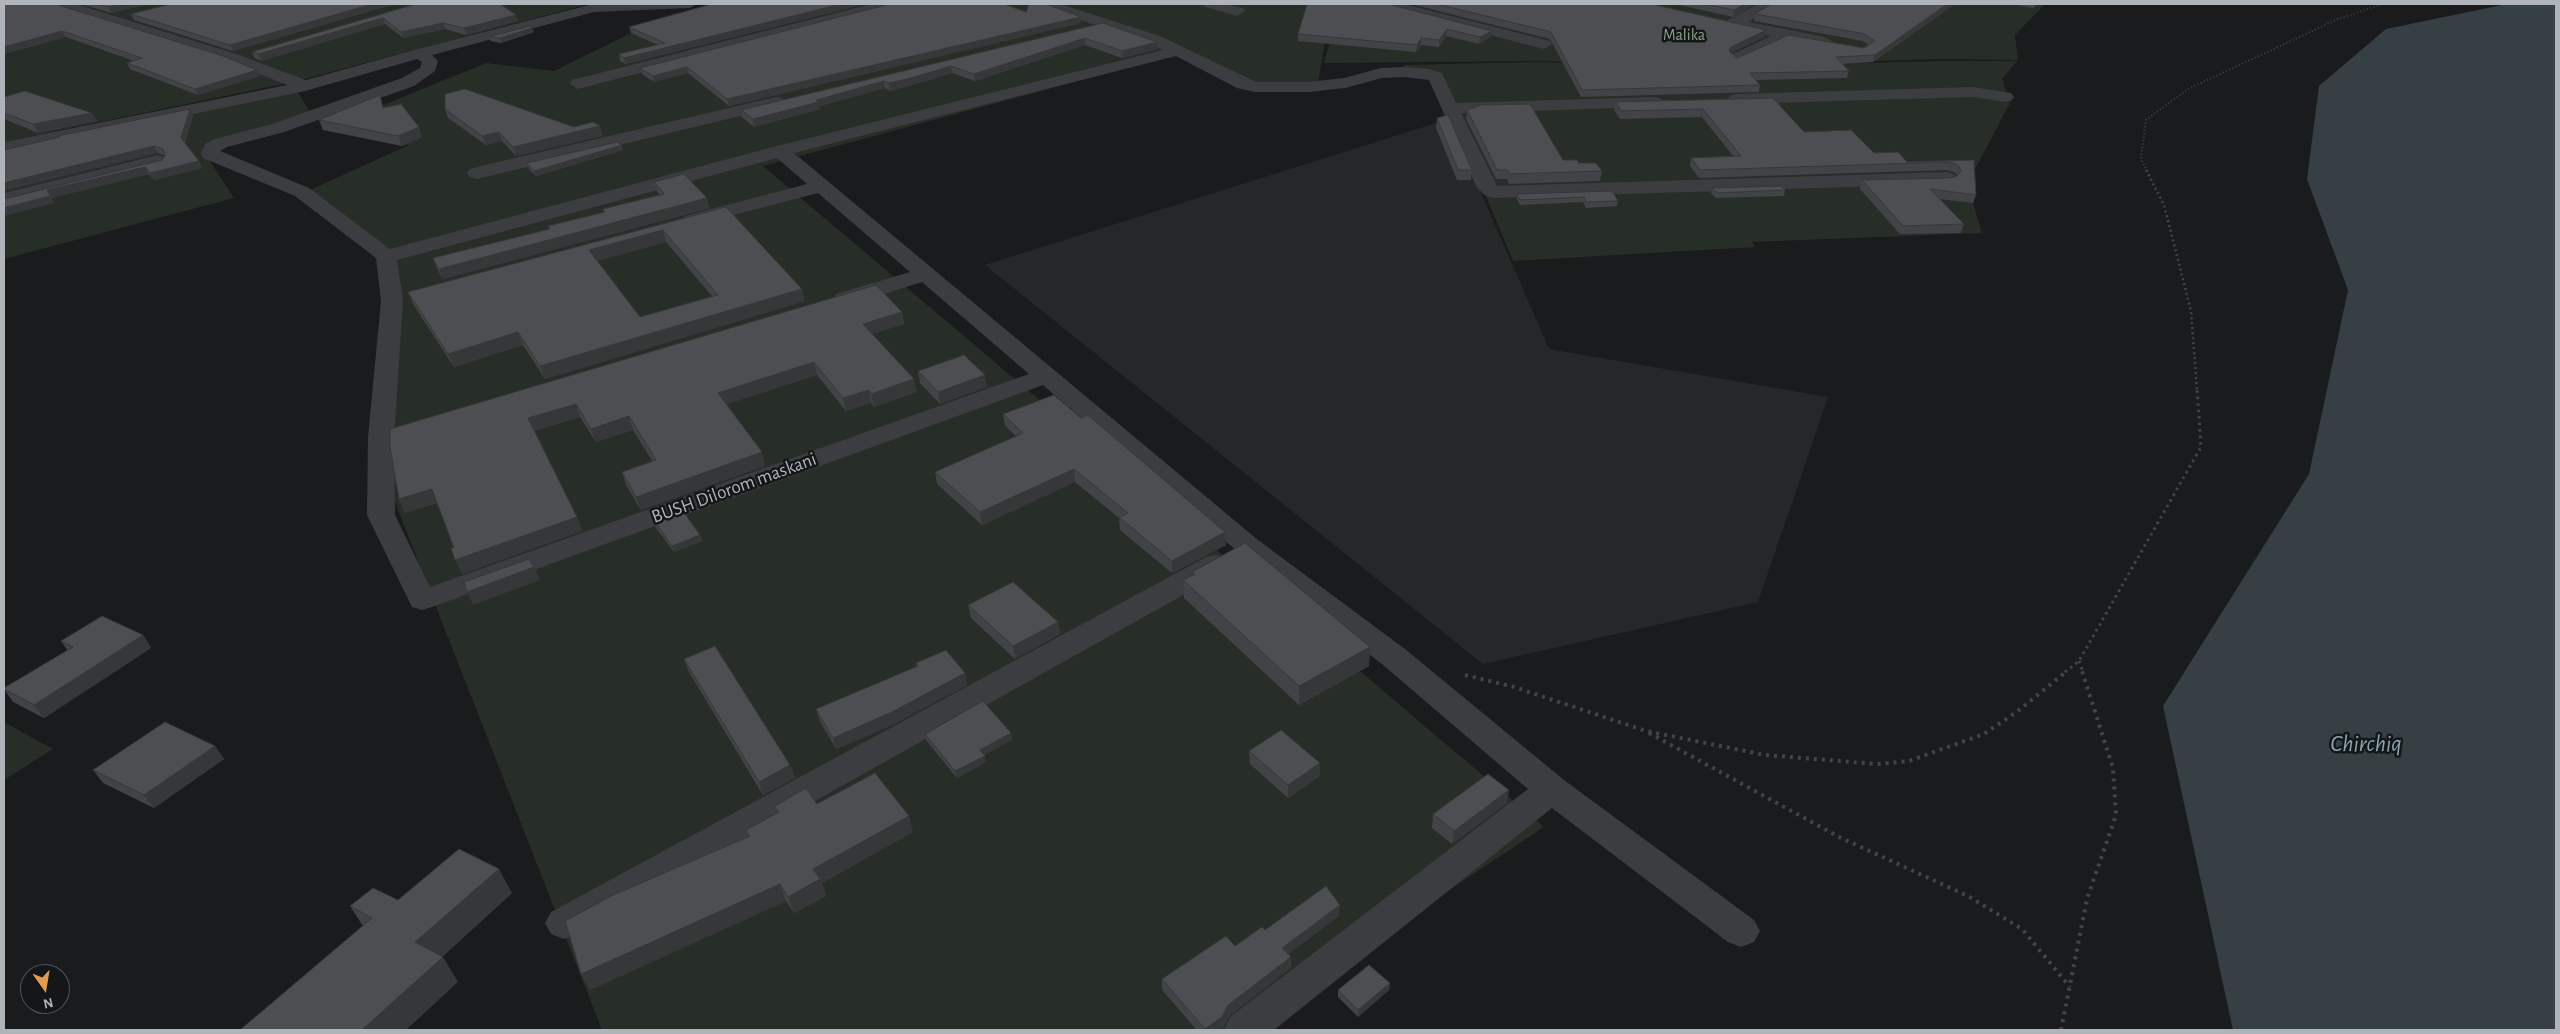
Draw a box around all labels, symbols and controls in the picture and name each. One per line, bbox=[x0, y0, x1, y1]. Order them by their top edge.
park label: Malika bbox=[1663, 25, 1705, 45]
street label: BUSH Dilorom maskani bbox=[648, 448, 820, 528]
water label: Chirchiq bbox=[2330, 730, 2402, 758]
north arrow bbox=[20, 964, 70, 1014]
text: N bbox=[42, 995, 54, 1011]

